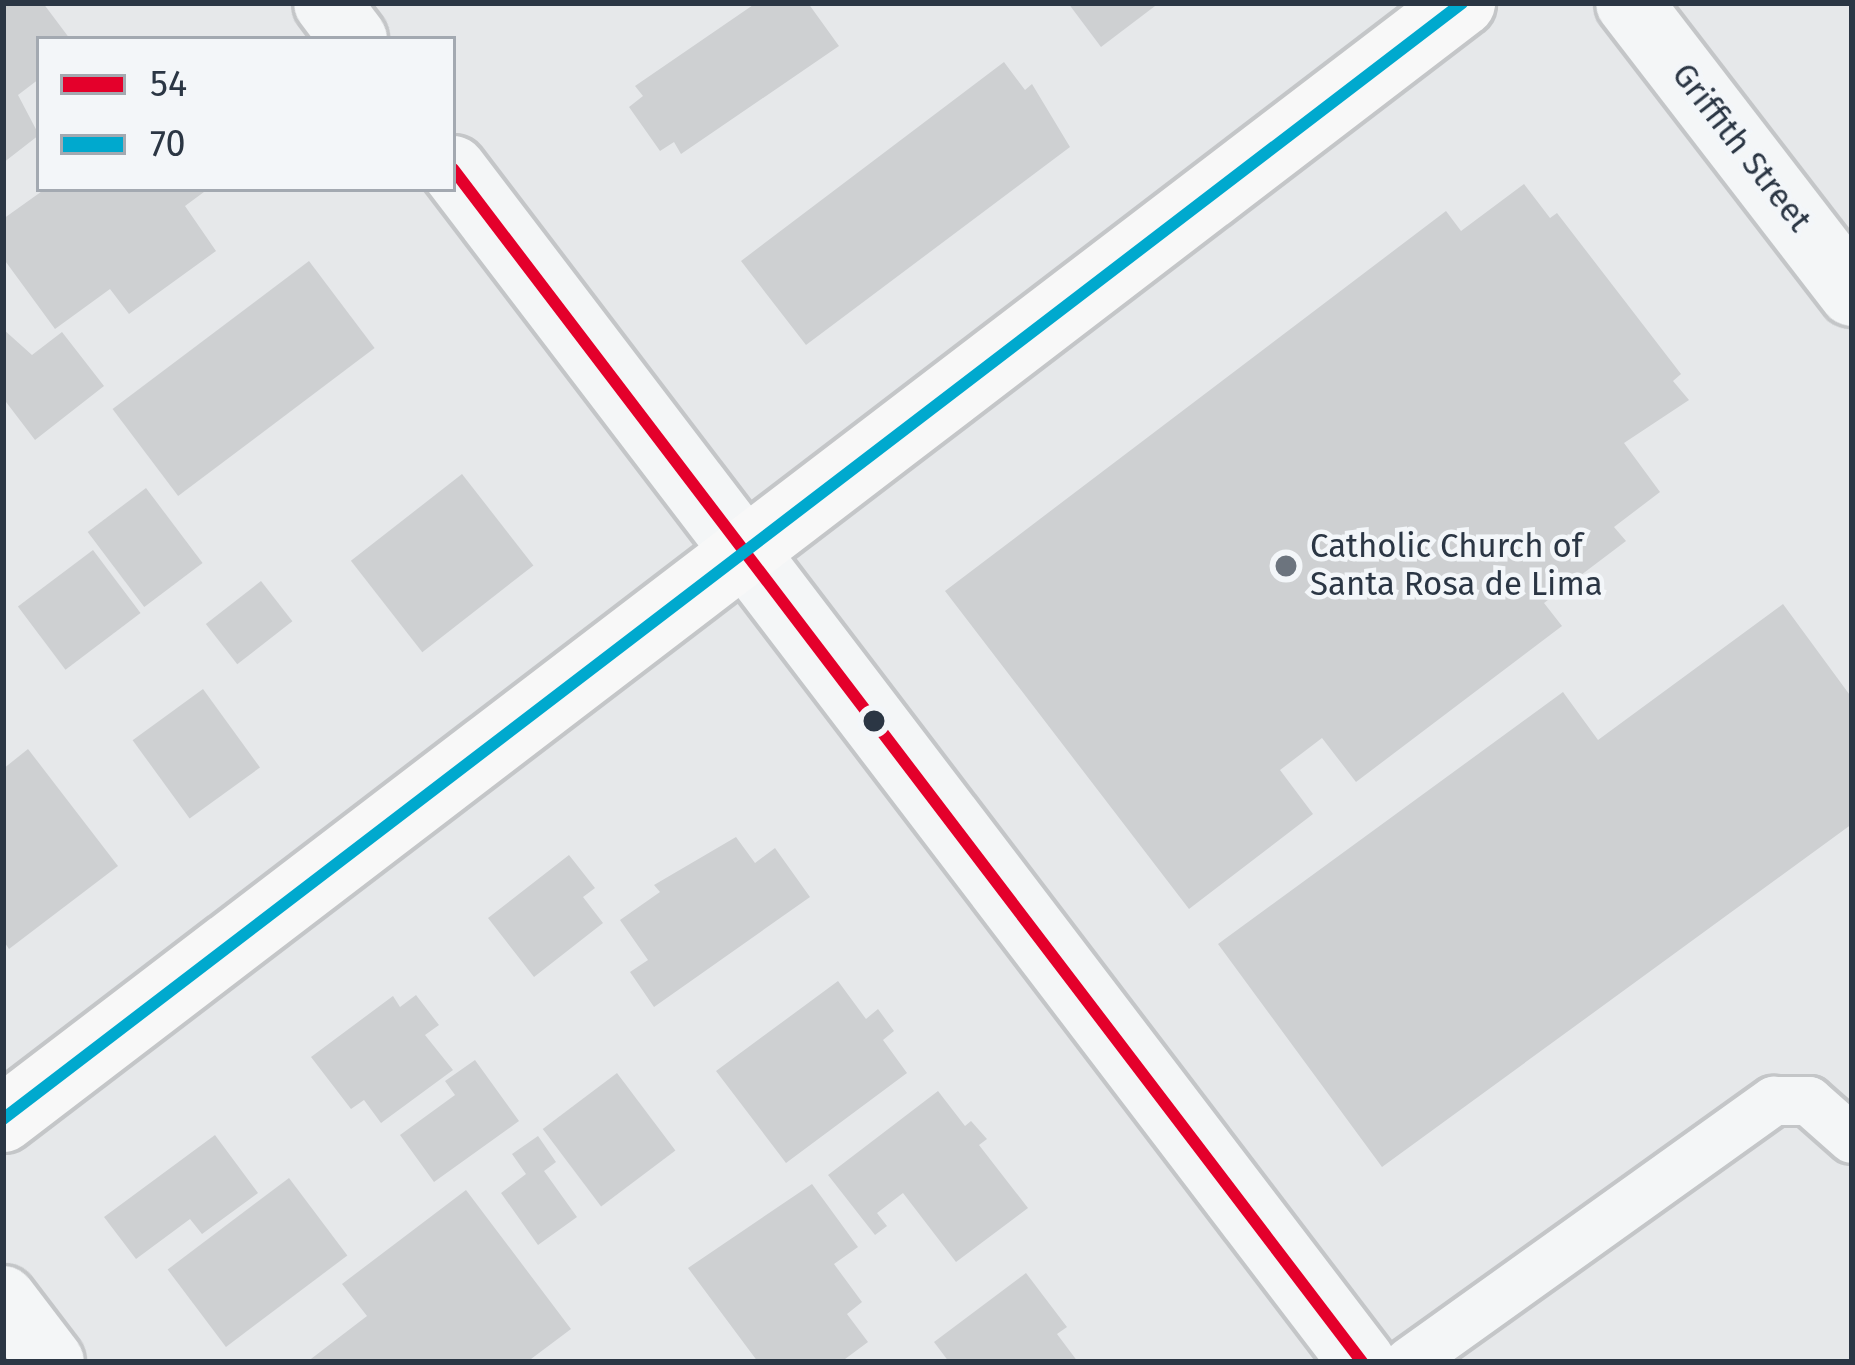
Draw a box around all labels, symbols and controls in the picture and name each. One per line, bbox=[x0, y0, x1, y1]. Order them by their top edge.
legend bbox=[36, 36, 456, 192]
street label: Griffith Street bbox=[1663, 56, 1819, 240]
text: 54 bbox=[150, 62, 187, 106]
text: 70 bbox=[150, 122, 186, 166]
place label: Catholic Church of Santa Rosa de Lima bbox=[1310, 527, 1603, 605]
marker: Catholic Church of Santa Rosa de Lima bbox=[1273, 553, 1299, 579]
unlabelled marker bbox=[863, 710, 885, 732]

